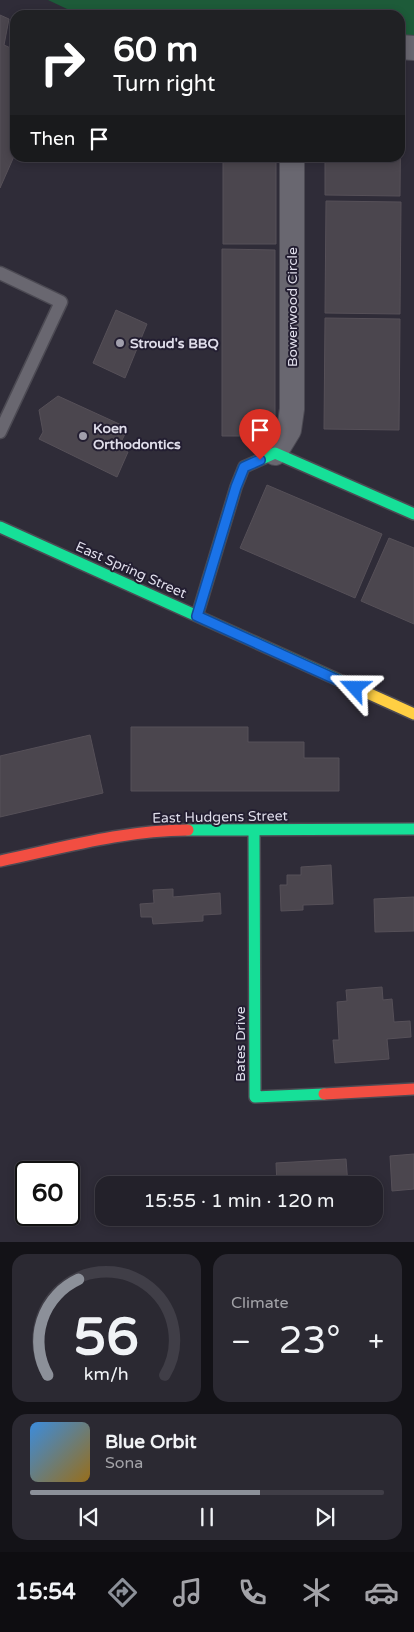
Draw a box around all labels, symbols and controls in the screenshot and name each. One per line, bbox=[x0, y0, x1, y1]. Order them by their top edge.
text: 60 m bbox=[113, 29, 198, 71]
icon: right bbox=[30, 30, 95, 95]
text: Turn right bbox=[113, 71, 215, 97]
icon: arrive bbox=[85, 125, 113, 153]
text: Then bbox=[30, 128, 75, 150]
street label: Bowerwood Circle bbox=[284, 247, 301, 367]
place label: Stroud's BBQ bbox=[130, 335, 219, 352]
marker: Stroud's BBQ bbox=[114, 337, 126, 349]
pin bbox=[239, 409, 281, 460]
icon: arrive bbox=[246, 416, 274, 444]
place label: Koen Orthodontics bbox=[93, 420, 181, 453]
marker: Koen Orthodontics bbox=[77, 430, 89, 442]
street label: East Spring Street bbox=[73, 538, 190, 602]
position arrow bbox=[328, 661, 380, 713]
street label: East Hudgens Street bbox=[152, 807, 289, 827]
street label: Bates Drive bbox=[232, 1006, 249, 1082]
speed limit sign: 60 bbox=[15, 1161, 80, 1226]
text: 15:55 · 1 min · 120 m bbox=[143, 1190, 335, 1212]
text: Climate bbox=[231, 1293, 289, 1313]
text: 56 bbox=[74, 1306, 139, 1369]
text: 23° bbox=[279, 1318, 341, 1364]
text: − bbox=[231, 1325, 251, 1359]
text: + bbox=[368, 1325, 384, 1359]
text: km/h bbox=[84, 1364, 129, 1385]
text: Blue Orbit bbox=[105, 1431, 197, 1453]
text: Sona bbox=[105, 1453, 143, 1473]
icon: previous bbox=[75, 1503, 103, 1531]
icon: pause bbox=[193, 1503, 221, 1531]
icon: next bbox=[311, 1503, 339, 1531]
icon: directions bbox=[105, 1575, 140, 1610]
icon: music bbox=[170, 1575, 205, 1610]
icon: phone bbox=[235, 1575, 270, 1610]
icon: climate bbox=[299, 1575, 334, 1610]
icon: car bbox=[364, 1575, 399, 1610]
text: 15:54 bbox=[15, 1579, 76, 1605]

